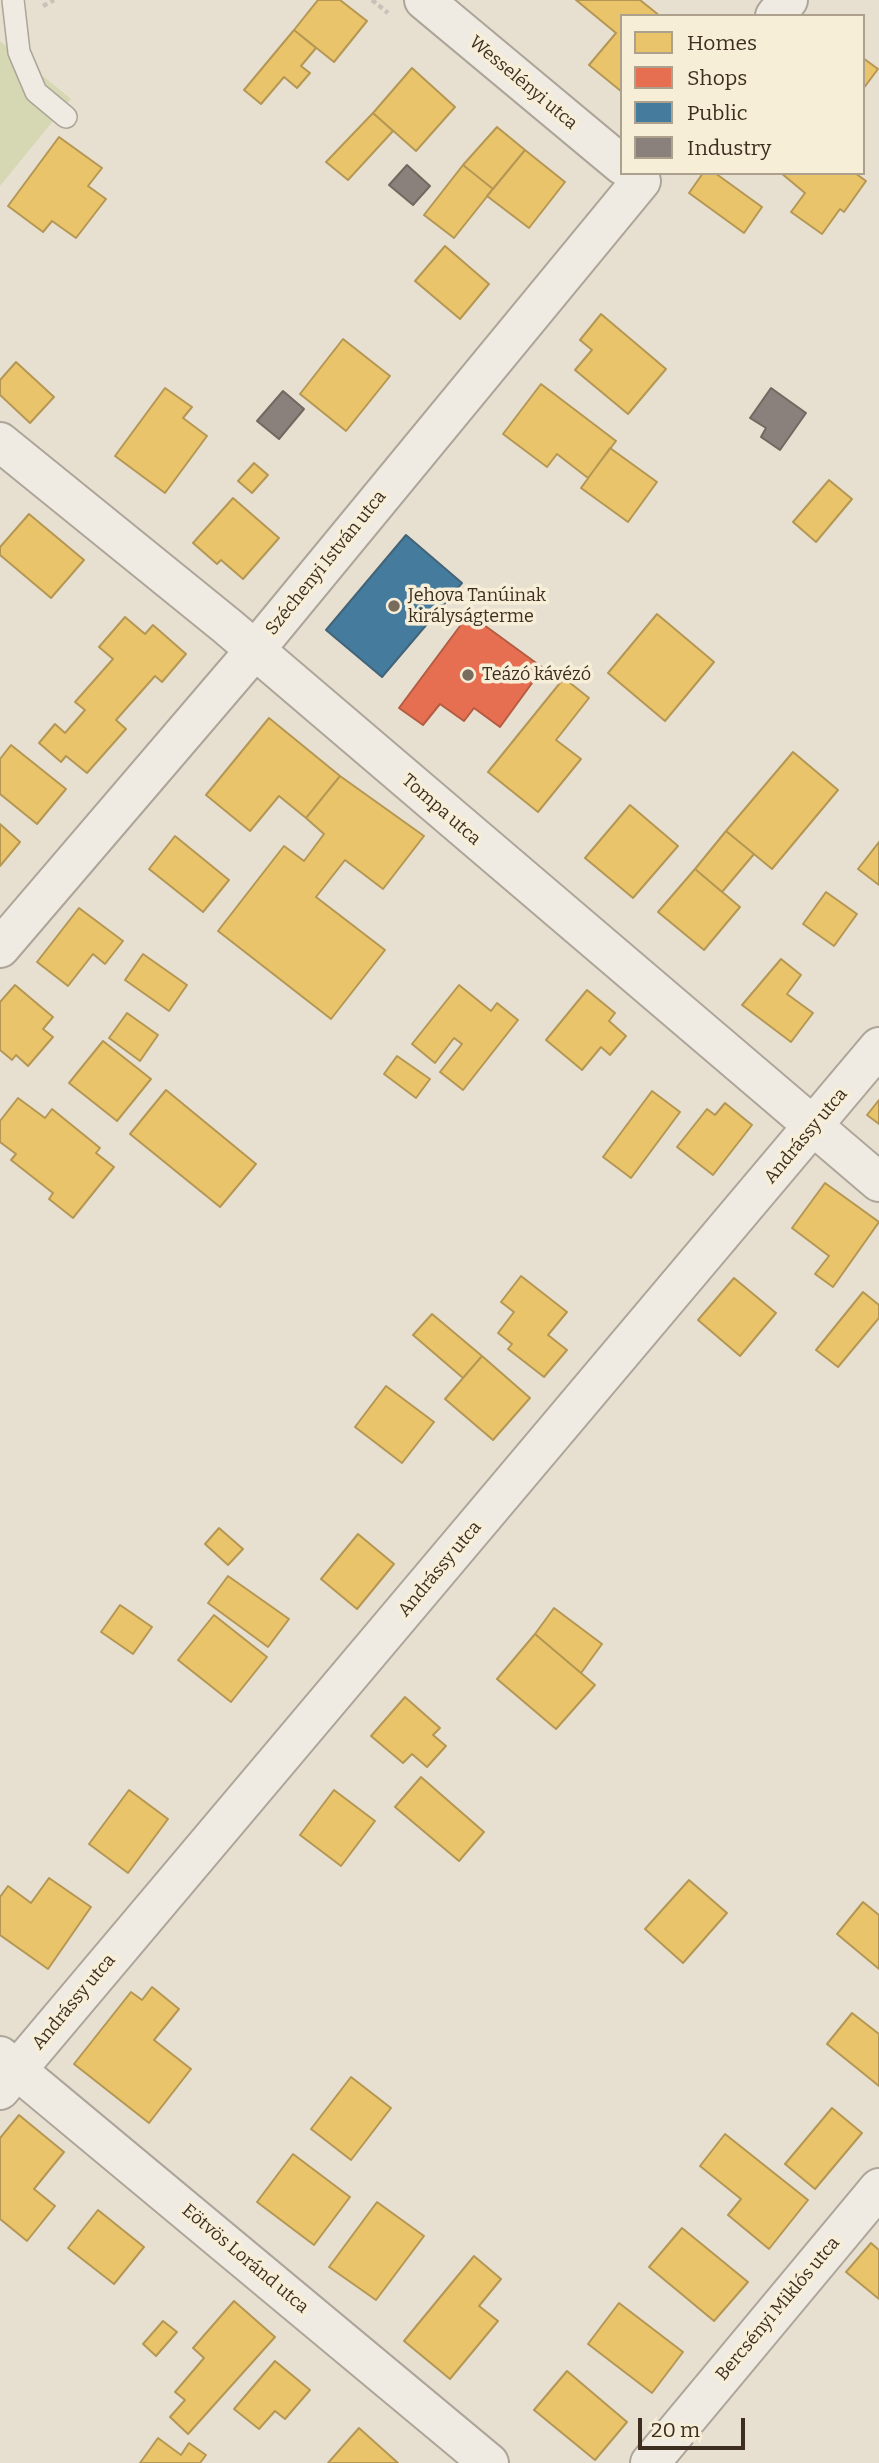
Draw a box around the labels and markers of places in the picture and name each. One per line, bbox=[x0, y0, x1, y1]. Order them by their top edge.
place label: Jehova Tanúinak királyságterme bbox=[408, 585, 546, 628]
marker: Jehova Tanúinak királyságterme bbox=[386, 598, 402, 614]
place label: Teázó kávézó bbox=[482, 664, 591, 686]
marker: Teázó kávézó bbox=[460, 667, 476, 683]

